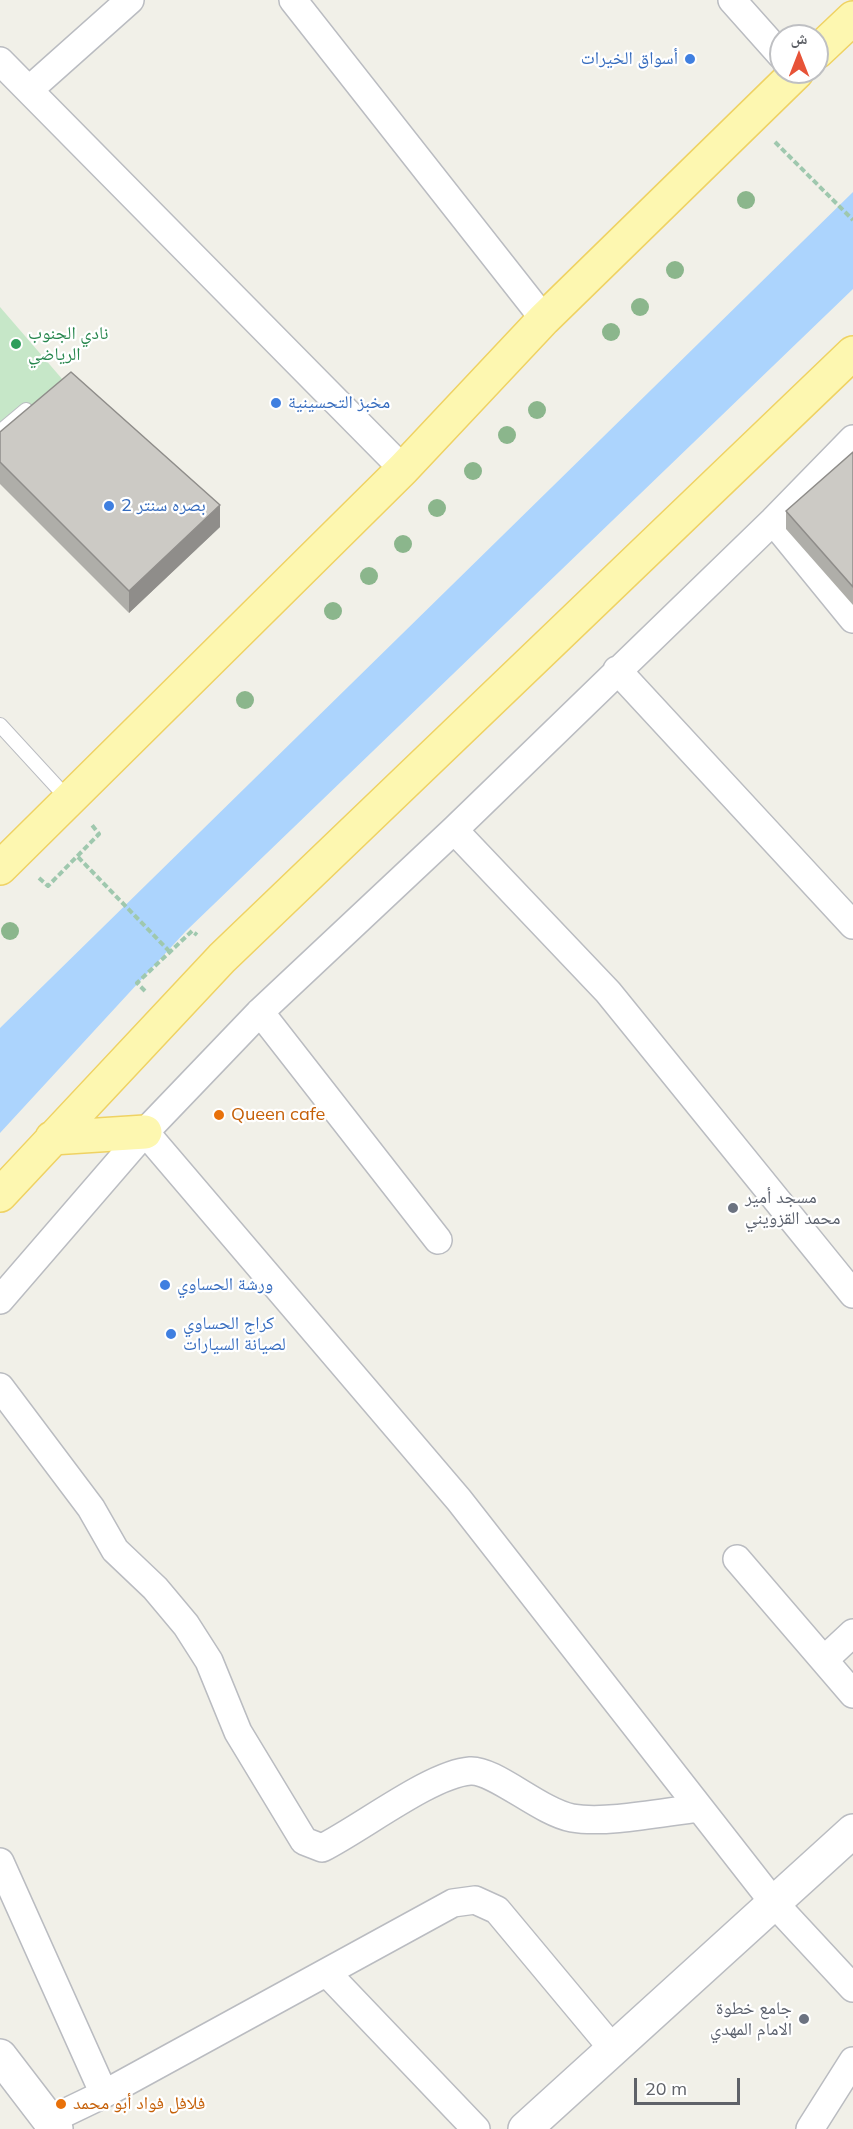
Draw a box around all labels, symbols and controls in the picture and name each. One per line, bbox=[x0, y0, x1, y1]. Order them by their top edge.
north arrow bbox=[769, 24, 829, 84]
text: ش bbox=[791, 28, 807, 48]
place label: أسواق الخيرات bbox=[581, 48, 678, 70]
marker: أسواق الخيرات bbox=[683, 52, 697, 66]
place label: نادي الجنوب الرياضي bbox=[28, 323, 108, 366]
marker: نادي الجنوب الرياضي bbox=[9, 337, 23, 351]
place label: مخبز التحسينية bbox=[288, 392, 390, 414]
marker: مخبز التحسينية bbox=[269, 396, 283, 410]
place label: بصره سنتر 2 bbox=[121, 495, 206, 517]
marker: بصره سنتر 2 bbox=[102, 499, 116, 513]
place label: Queen cafe bbox=[231, 1104, 325, 1126]
marker: Queen cafe bbox=[212, 1108, 226, 1122]
place label: مسجد أمير محمد القزويني bbox=[745, 1187, 840, 1230]
marker: مسجد أمير محمد القزويني bbox=[726, 1201, 740, 1215]
place label: ورشة الحساوي bbox=[177, 1274, 273, 1296]
marker: ورشة الحساوي bbox=[158, 1278, 172, 1292]
place label: كراج الحساوي لصيانة السيارات bbox=[183, 1313, 286, 1356]
marker: كراج الحساوي لصيانة السيارات bbox=[164, 1327, 178, 1341]
place label: جامع خطوة الامام المهدي bbox=[710, 1998, 792, 2040]
marker: جامع خطوة الامام المهدي bbox=[797, 2012, 811, 2026]
scale bar bbox=[637, 2066, 744, 2104]
text: 20 m bbox=[645, 2077, 687, 2100]
place label: فلافل فواد أبو محمد bbox=[73, 2093, 205, 2115]
marker: فلافل فواد أبو محمد bbox=[54, 2097, 68, 2111]

